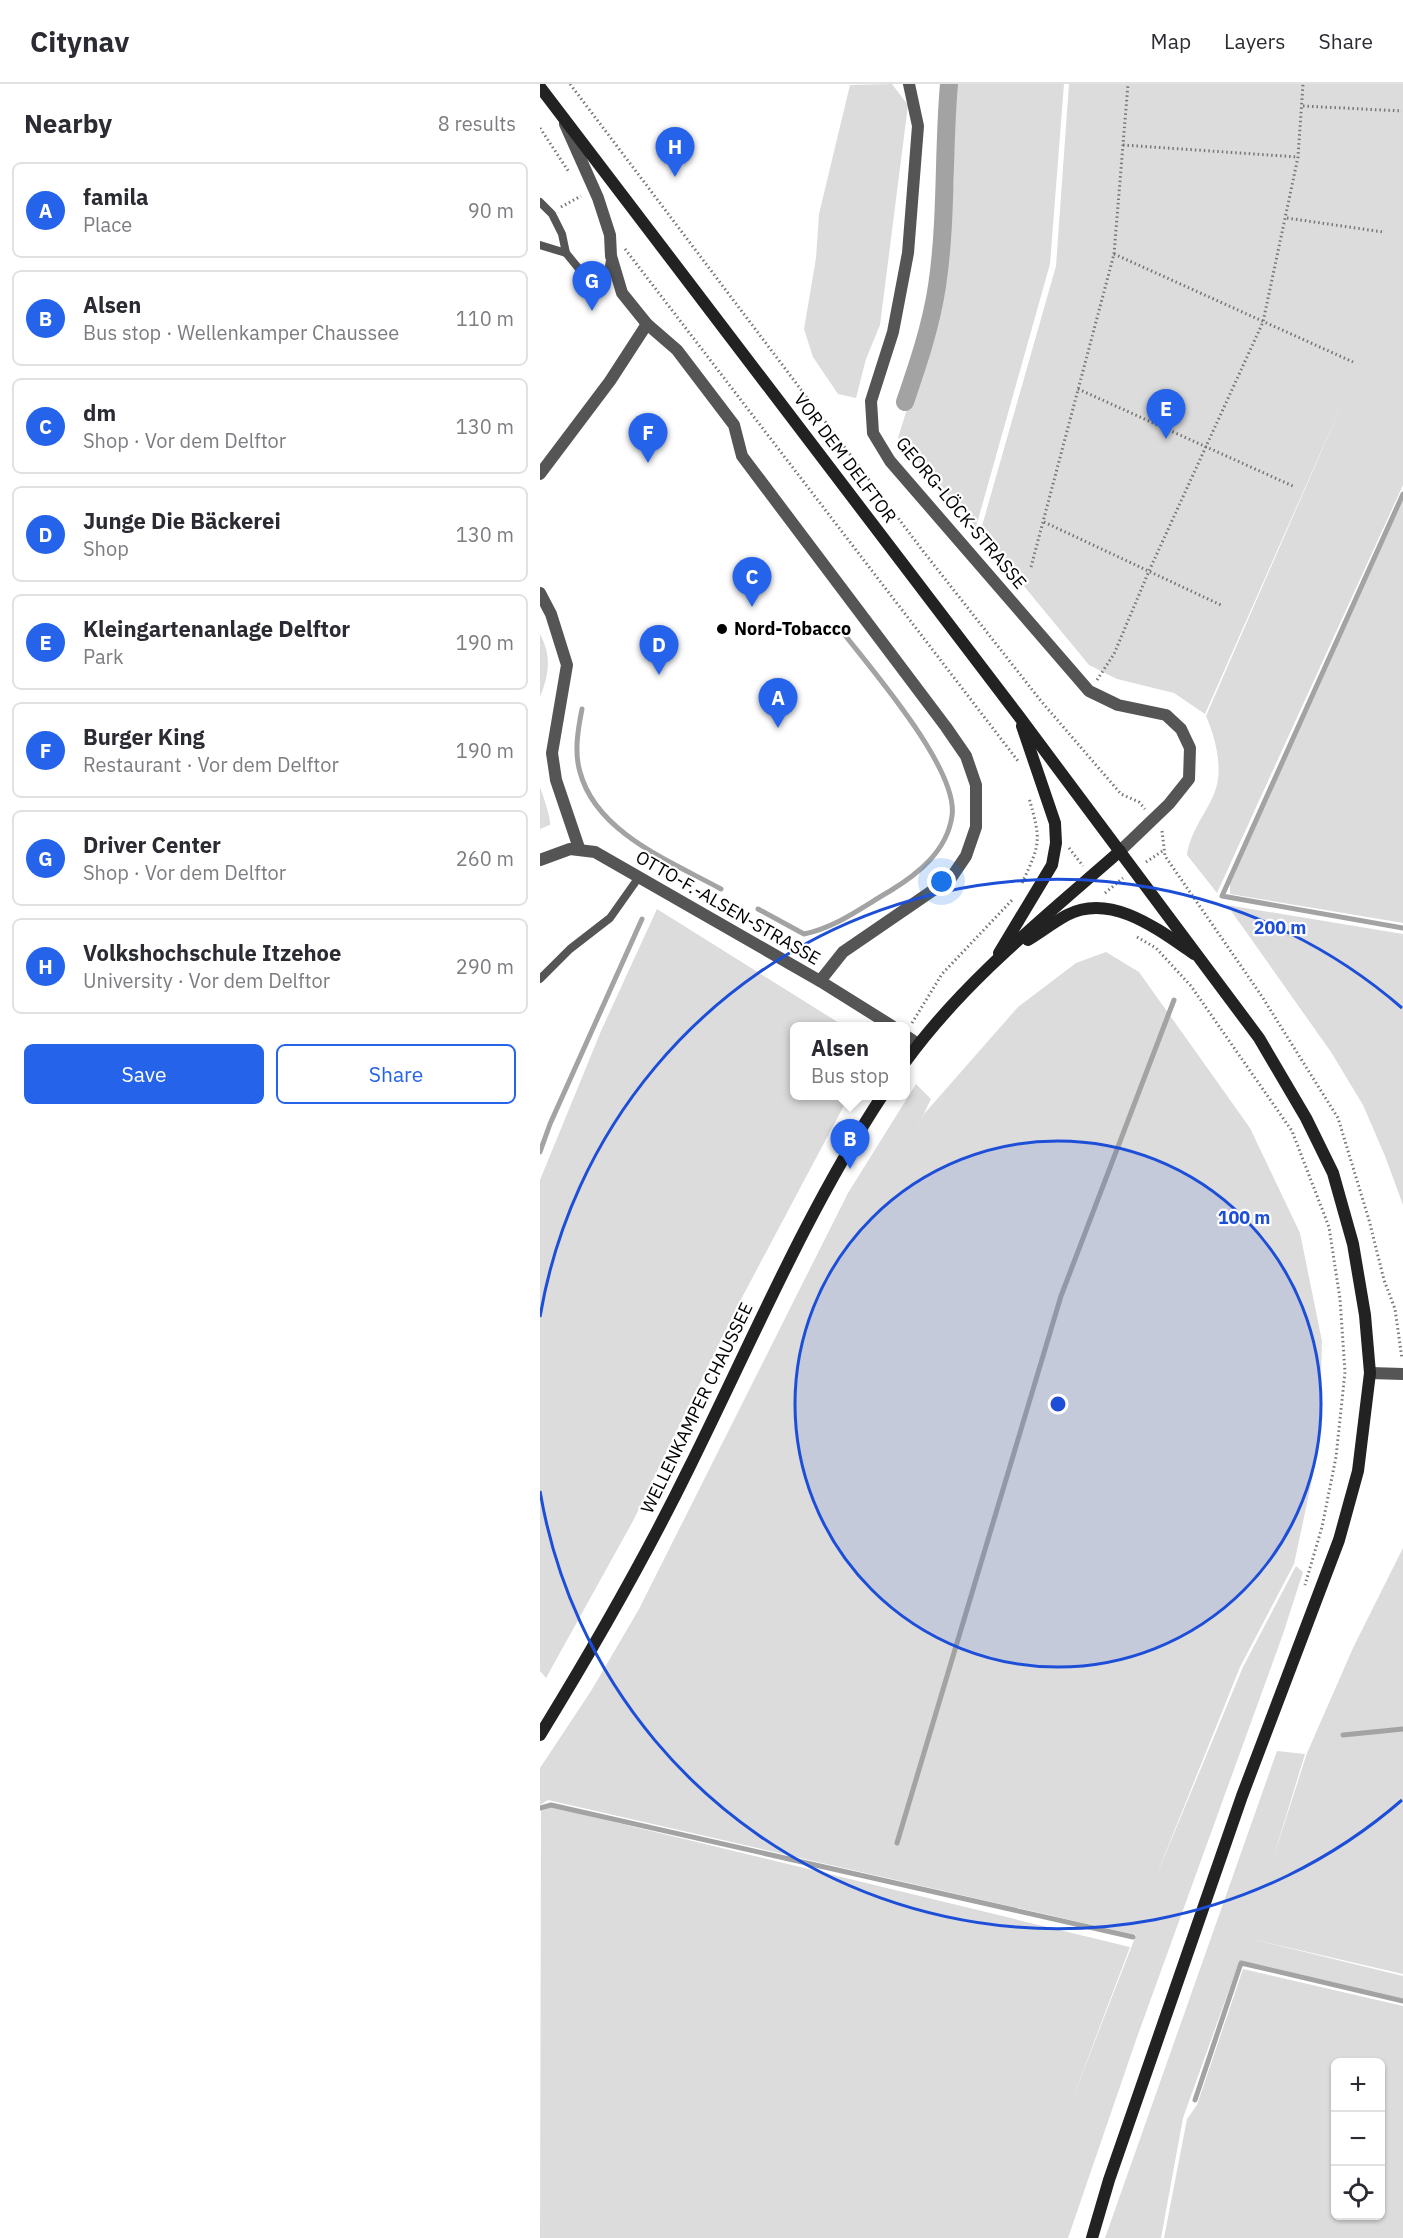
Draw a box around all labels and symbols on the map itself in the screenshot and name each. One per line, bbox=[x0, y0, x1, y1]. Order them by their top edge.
pin: H bbox=[656, 128, 694, 177]
pin: G bbox=[572, 262, 612, 311]
street label: VOR DEM DELFTOR bbox=[789, 388, 902, 527]
pin: E bbox=[1146, 390, 1186, 439]
pin: F bbox=[628, 414, 668, 463]
street label: GEORG-LÖCK-STRASSE bbox=[891, 432, 1032, 593]
pin: C bbox=[732, 558, 772, 607]
place label: Nord-Tobacco bbox=[734, 617, 851, 640]
marker: Nord-Tobacco bbox=[715, 622, 729, 636]
pin: D bbox=[640, 626, 678, 675]
pin: A bbox=[758, 678, 798, 728]
street label: OTTO-F.-ALSEN-STRASSE bbox=[632, 845, 825, 970]
your location bbox=[927, 867, 956, 896]
text: 200 m bbox=[1254, 916, 1306, 939]
pin: B bbox=[830, 1120, 870, 1169]
text: 100 m bbox=[1218, 1206, 1270, 1229]
street label: WELLENKAMPER CHAUSSEE bbox=[635, 1299, 758, 1517]
centre of rings bbox=[1048, 1394, 1068, 1414]

